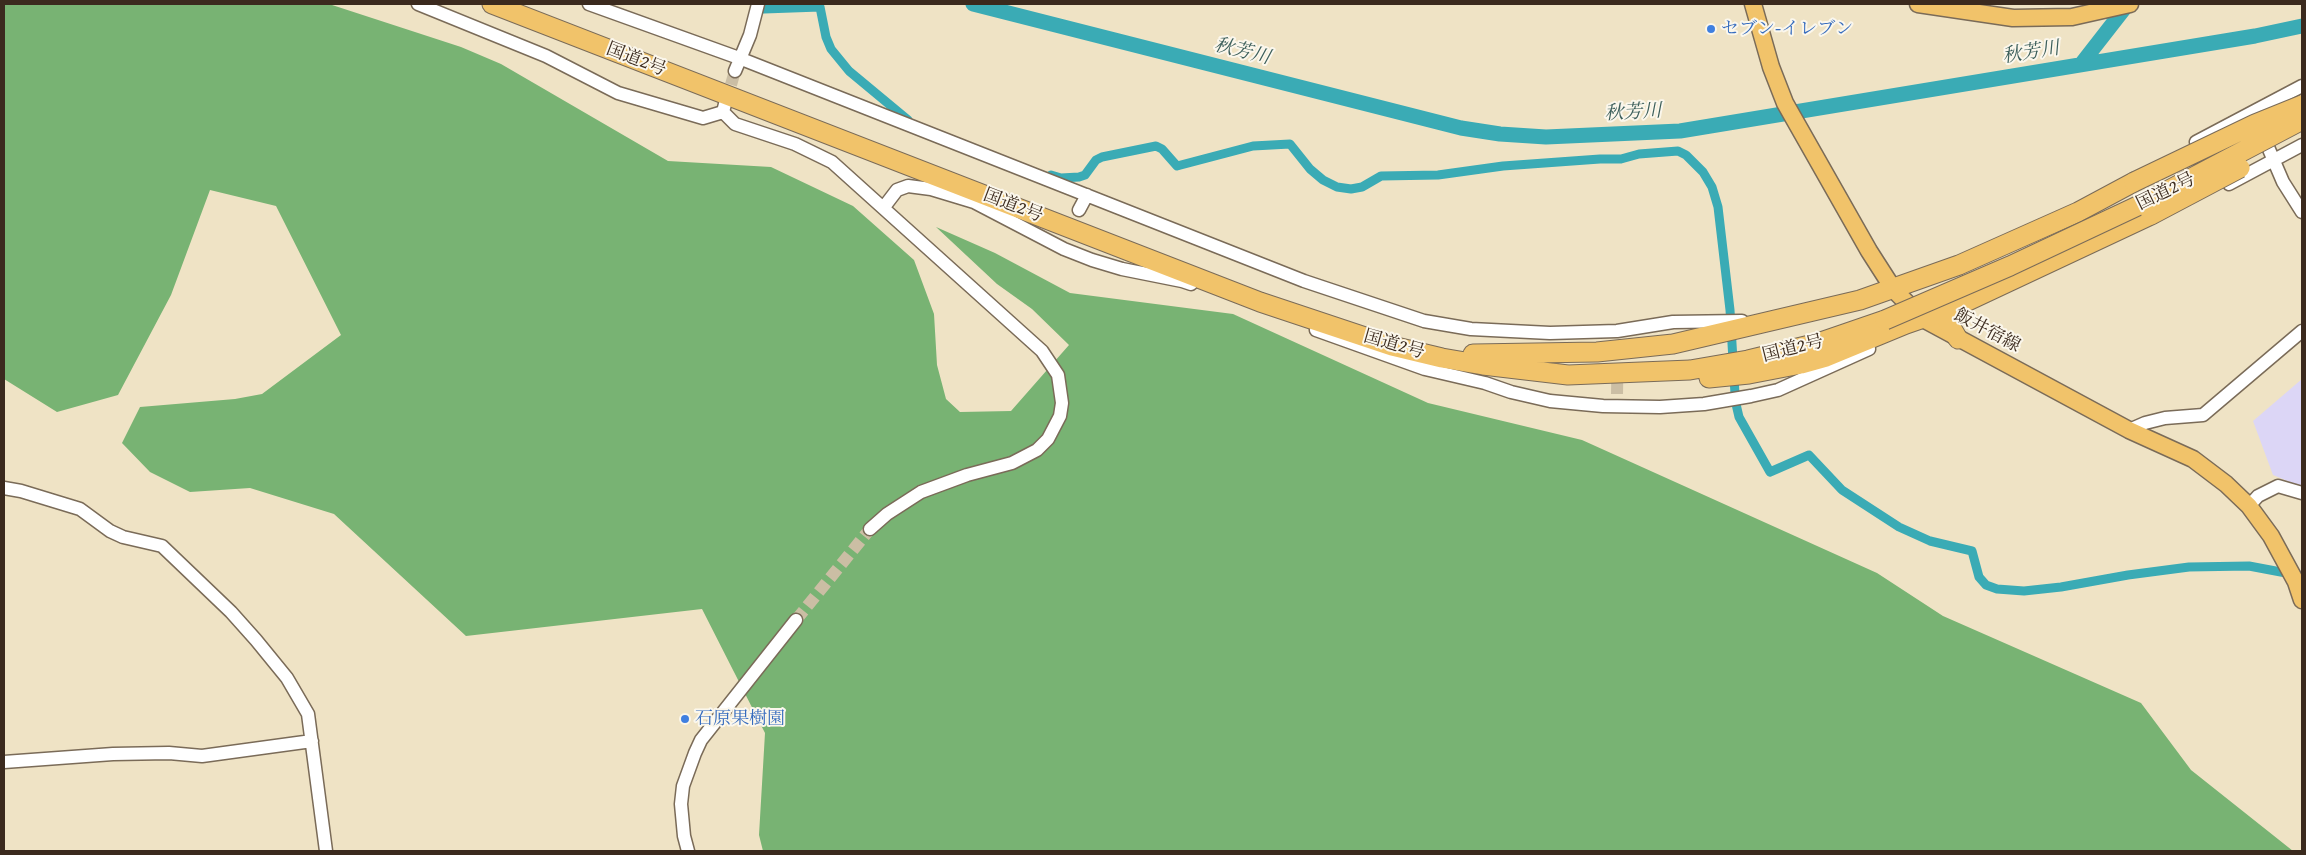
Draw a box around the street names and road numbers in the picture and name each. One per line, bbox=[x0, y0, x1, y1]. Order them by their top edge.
street label: 国道2号 bbox=[603, 39, 669, 81]
street label: 国道2号 bbox=[2133, 169, 2199, 215]
street label: 国道2号 bbox=[980, 185, 1046, 227]
street label: 飯井宿線 bbox=[1950, 305, 2024, 357]
street label: 国道2号 bbox=[1361, 326, 1427, 364]
street label: 国道2号 bbox=[1760, 331, 1826, 367]

